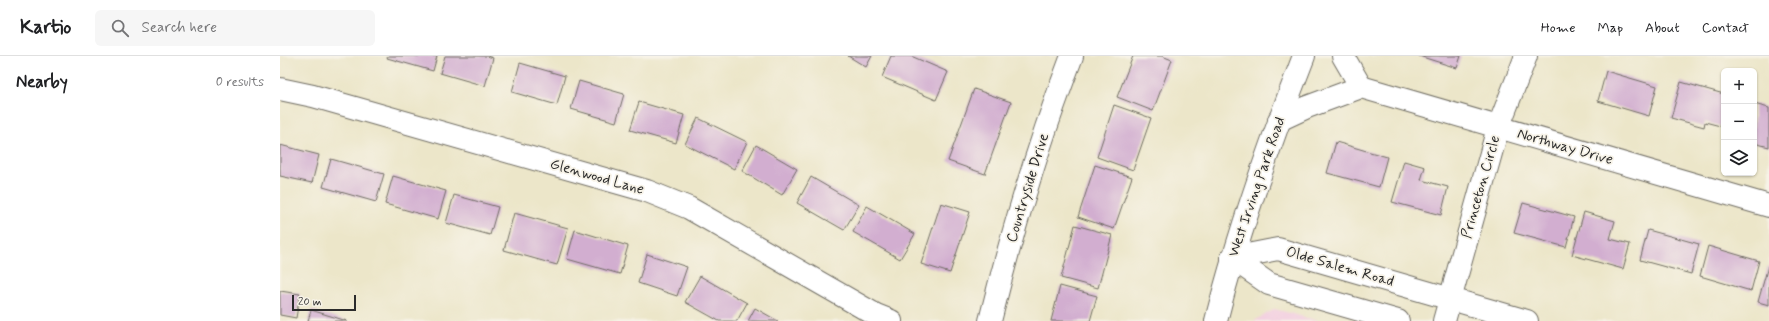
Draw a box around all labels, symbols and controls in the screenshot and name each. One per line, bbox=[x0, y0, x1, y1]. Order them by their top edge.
search box bbox=[95, 10, 375, 46]
text: Kartio bbox=[20, 15, 71, 40]
icon: search bbox=[109, 17, 131, 39]
text: Search here bbox=[141, 18, 217, 38]
text: Home bbox=[1541, 19, 1575, 37]
text: Map bbox=[1597, 19, 1623, 37]
text: About bbox=[1645, 19, 1680, 37]
text: Contact bbox=[1702, 19, 1749, 37]
map controls bbox=[1721, 68, 1757, 176]
button: + bbox=[1721, 68, 1757, 104]
text: Nearby bbox=[16, 71, 68, 93]
text: 0 results bbox=[216, 74, 264, 91]
button: − bbox=[1721, 104, 1757, 140]
street label: West Irving Park Road bbox=[1224, 114, 1290, 260]
street label: Northway Drive bbox=[1515, 124, 1615, 170]
street label: Countryside Drive bbox=[1002, 131, 1054, 245]
street label: Princeton Circle bbox=[1457, 133, 1505, 241]
button: layers bbox=[1721, 140, 1757, 176]
street label: Glenwood Lane bbox=[548, 154, 647, 200]
street label: Olde Salem Road bbox=[1284, 242, 1396, 292]
scale bar bbox=[292, 293, 356, 312]
text: 20 m bbox=[298, 295, 321, 309]

